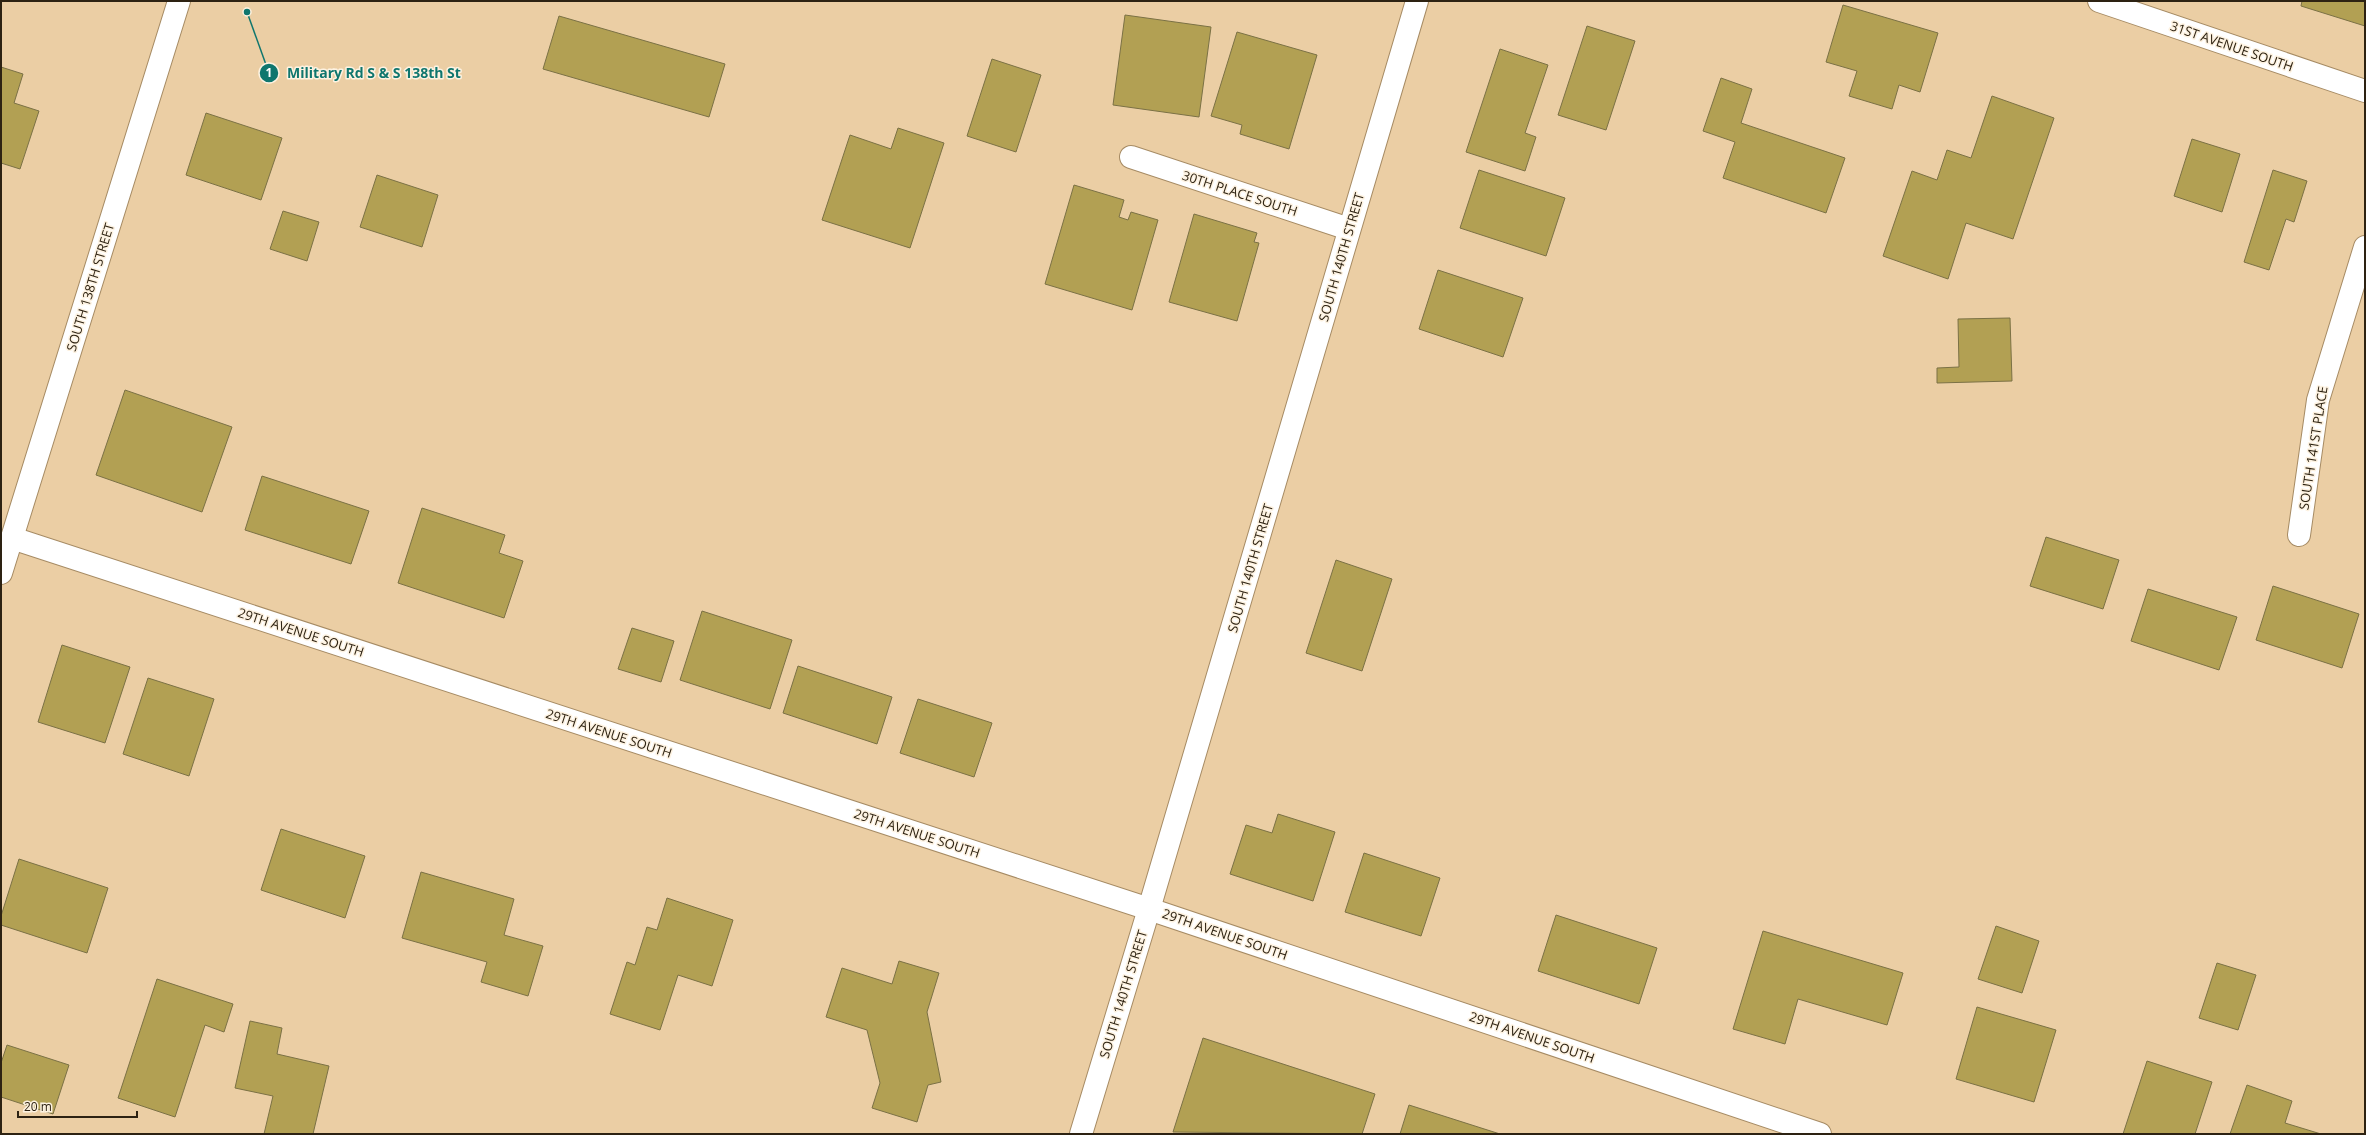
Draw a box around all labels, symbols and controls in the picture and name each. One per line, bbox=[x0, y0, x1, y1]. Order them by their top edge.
street label: 31ST AVENUE SOUTH bbox=[2168, 16, 2296, 76]
callout: Military Rd S & S 138th St bbox=[259, 60, 469, 86]
text: Military Rd S & S 138th St bbox=[287, 63, 461, 82]
text: 1 bbox=[266, 64, 272, 81]
street label: 30TH PLACE SOUTH bbox=[1180, 166, 1300, 220]
street label: SOUTH 140TH STREET bbox=[1314, 190, 1368, 323]
street label: SOUTH 138TH STREET bbox=[62, 220, 118, 353]
street label: SOUTH 141ST PLACE bbox=[2294, 385, 2332, 511]
street label: SOUTH 140TH STREET bbox=[1223, 501, 1277, 634]
street label: 29TH AVENUE SOUTH bbox=[236, 603, 366, 661]
street label: 29TH AVENUE SOUTH bbox=[544, 704, 674, 762]
street label: 29TH AVENUE SOUTH bbox=[852, 804, 982, 862]
street label: 29TH AVENUE SOUTH bbox=[1160, 904, 1290, 964]
street label: SOUTH 140TH STREET bbox=[1095, 927, 1151, 1060]
street label: 29TH AVENUE SOUTH bbox=[1467, 1007, 1597, 1067]
scale bar bbox=[18, 1093, 137, 1119]
text: 20 m bbox=[24, 1098, 52, 1115]

